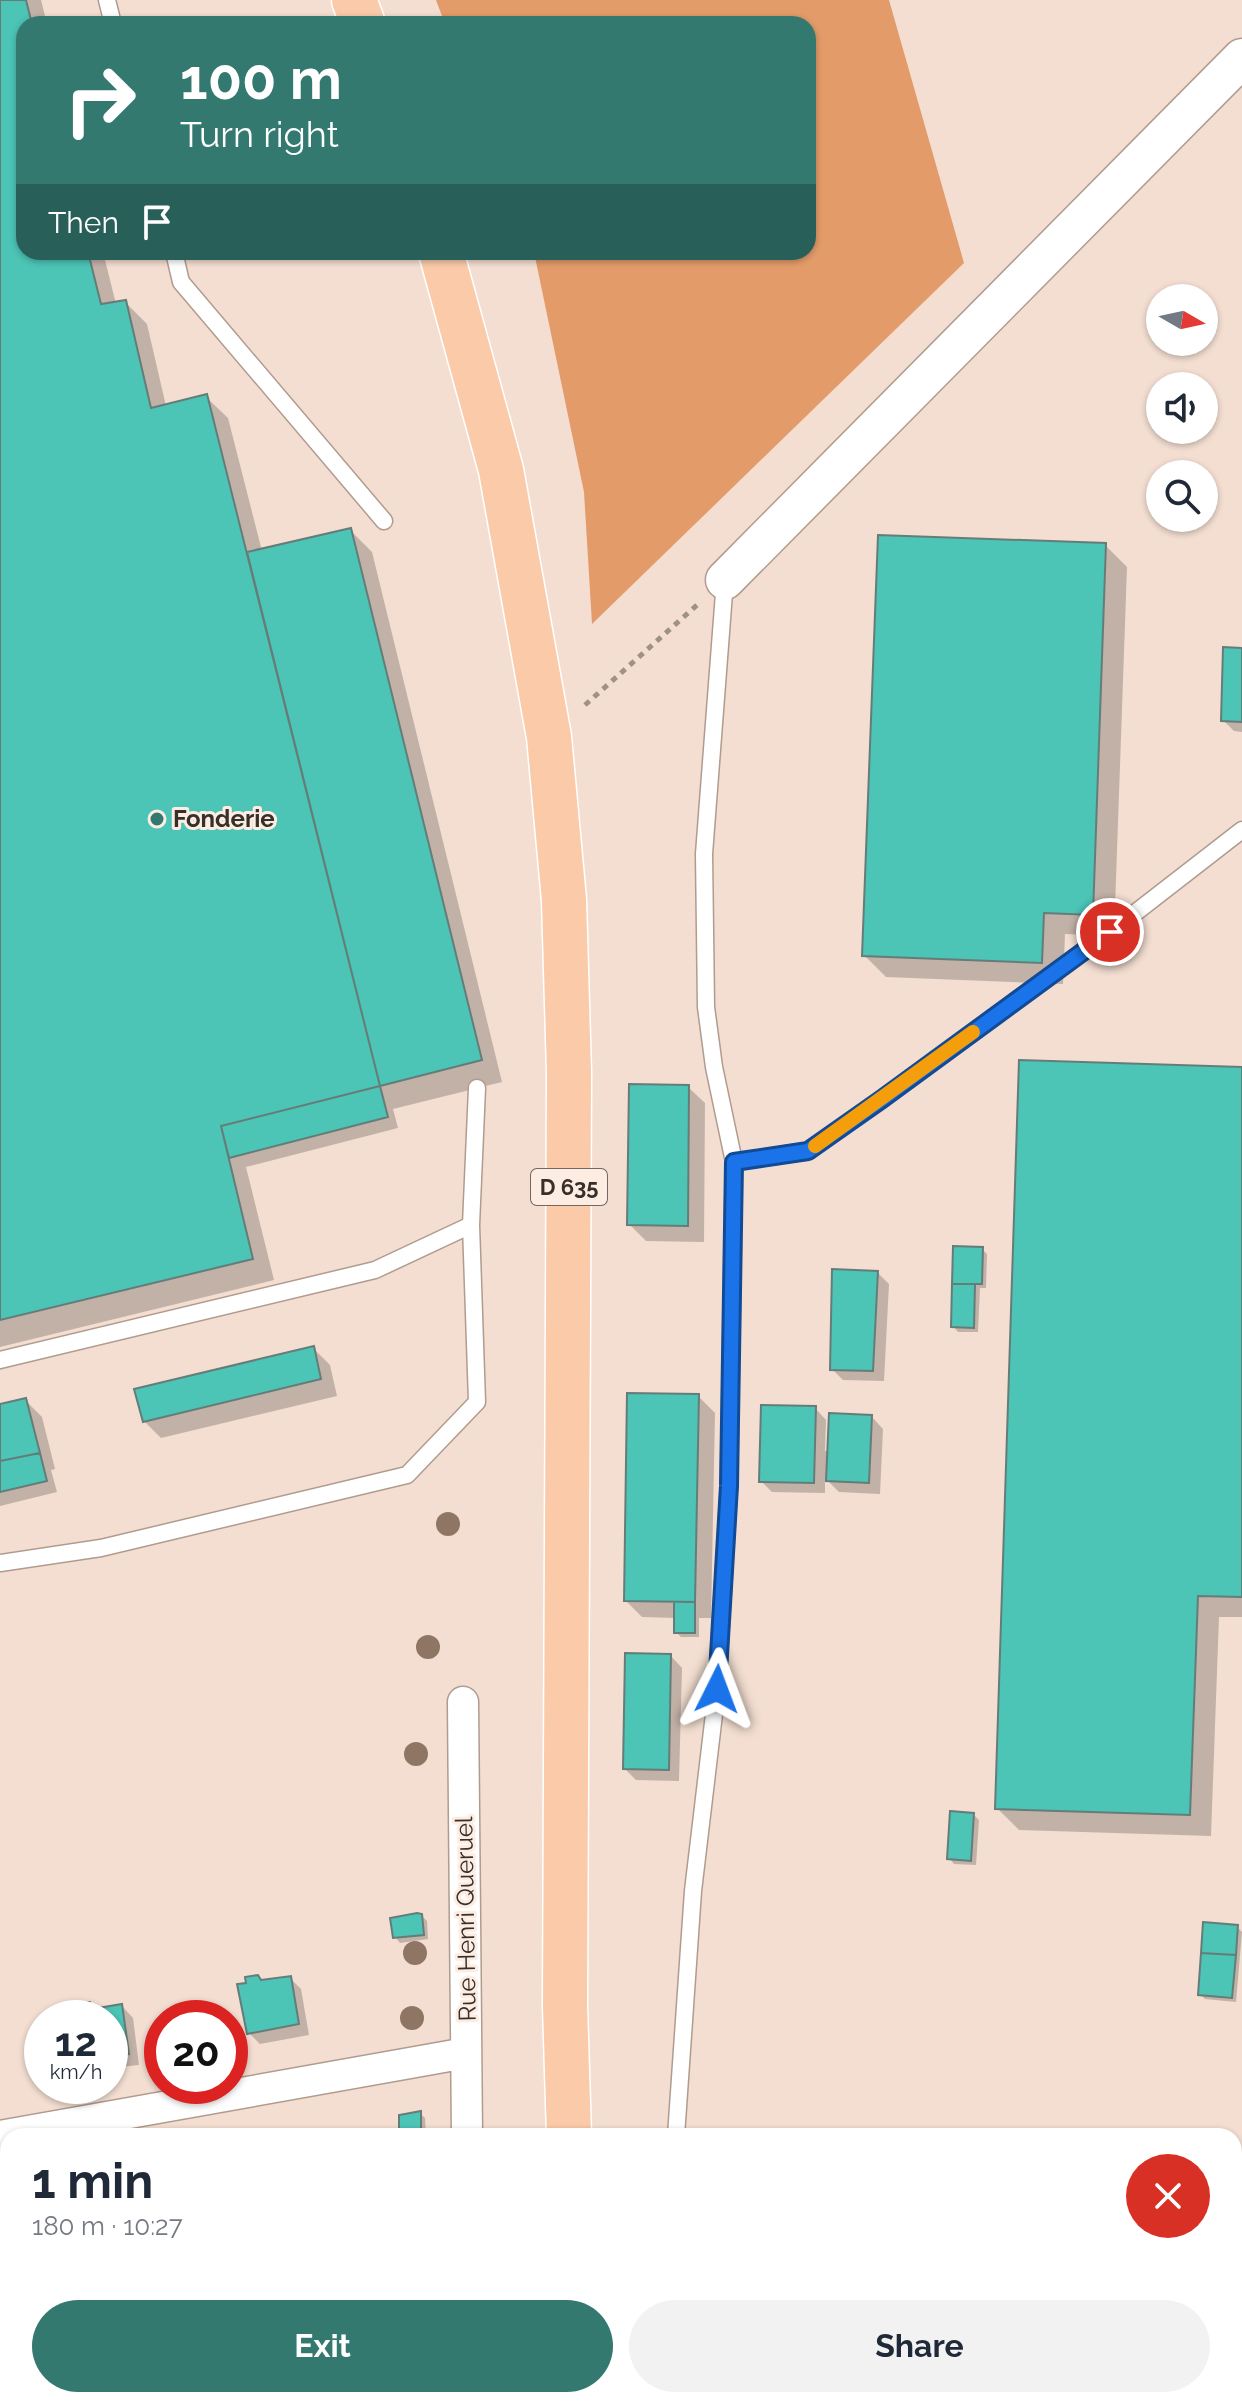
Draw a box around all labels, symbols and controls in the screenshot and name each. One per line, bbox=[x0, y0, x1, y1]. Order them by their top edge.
text: 100 m bbox=[180, 46, 342, 112]
icon: right bbox=[48, 48, 152, 152]
text: Turn right bbox=[180, 113, 339, 155]
icon: arrive bbox=[135, 200, 179, 244]
text: Then bbox=[48, 205, 119, 240]
north arrow bbox=[1146, 284, 1218, 356]
map controls bbox=[1146, 284, 1218, 532]
button: sound bbox=[1146, 372, 1218, 444]
button: search bbox=[1146, 460, 1218, 532]
place label: Fonderie bbox=[173, 804, 275, 833]
marker: Fonderie bbox=[148, 810, 166, 828]
pin bbox=[1076, 898, 1144, 966]
icon: arrive bbox=[1088, 910, 1132, 954]
road number: D 635 bbox=[531, 1169, 607, 1205]
position arrow bbox=[675, 1647, 759, 1731]
street label: Rue Henri Queruel bbox=[449, 1816, 482, 2022]
speed limit sign: 20 bbox=[144, 2000, 248, 2104]
text: 12 bbox=[55, 2018, 97, 2065]
text: km/h bbox=[50, 2060, 102, 2084]
text: 1 min bbox=[32, 2153, 153, 2209]
button: close bbox=[1126, 2154, 1210, 2238]
text: 180 m · 10:27 bbox=[32, 2211, 183, 2241]
button: Exit bbox=[32, 2300, 613, 2392]
button: Share bbox=[629, 2300, 1210, 2392]

